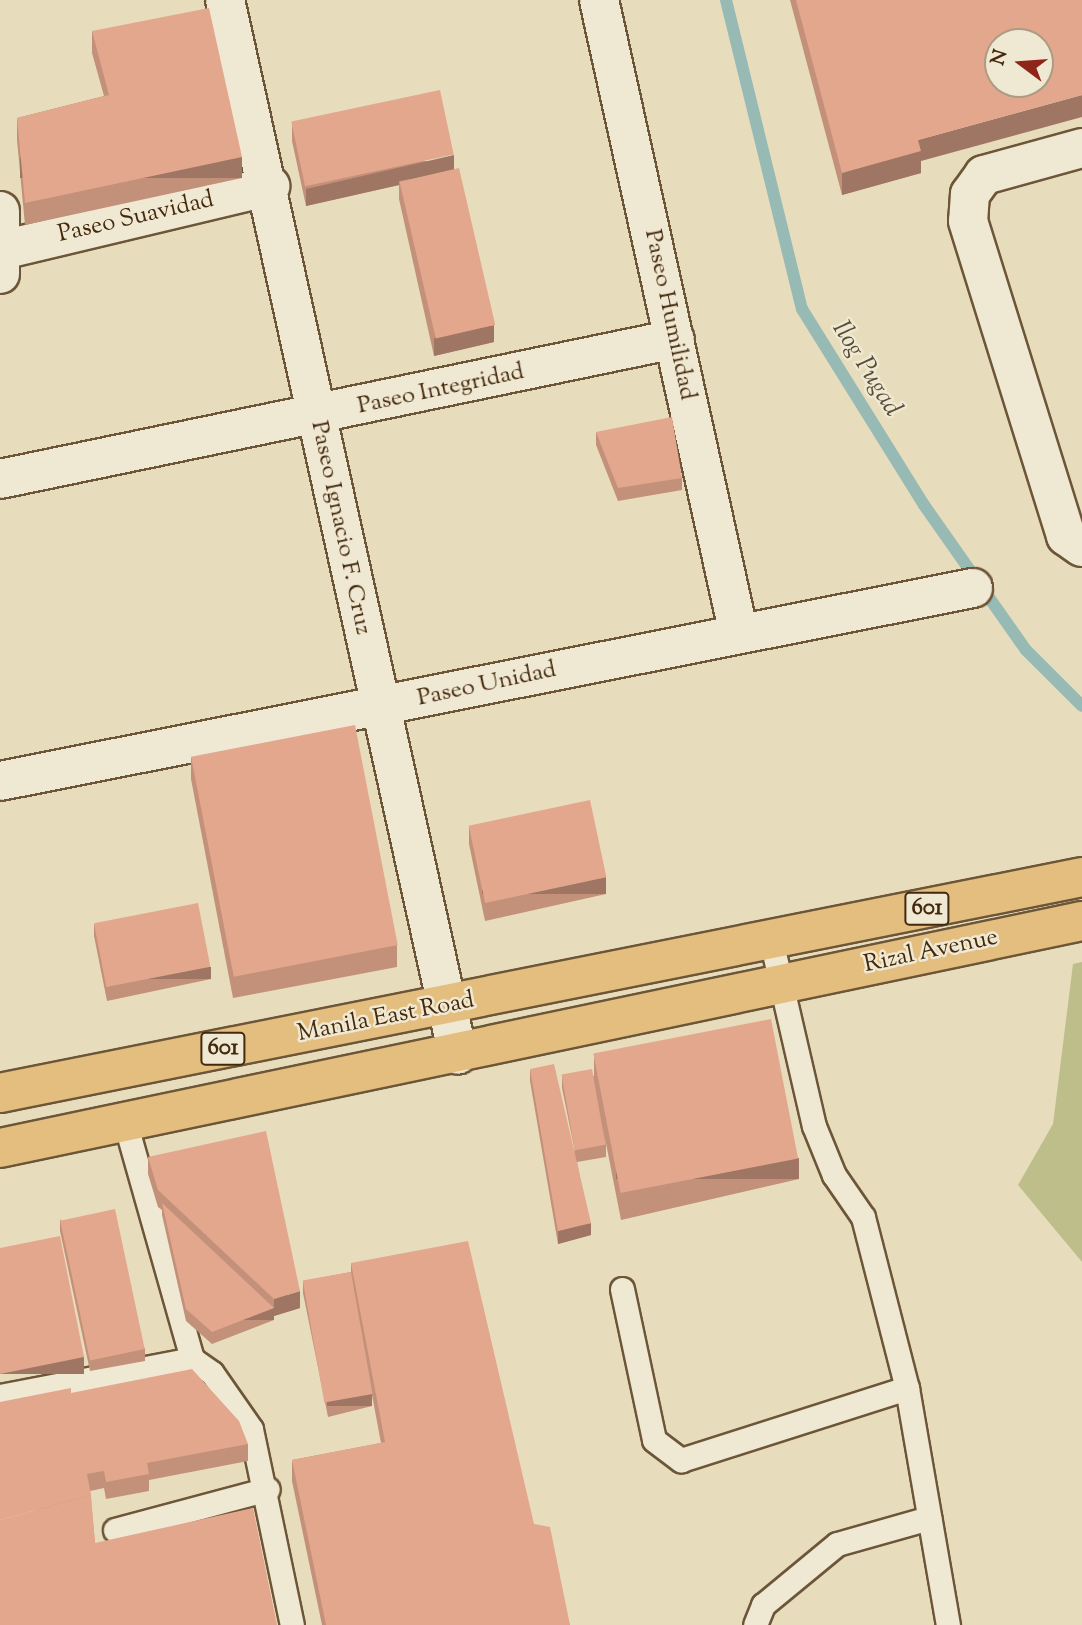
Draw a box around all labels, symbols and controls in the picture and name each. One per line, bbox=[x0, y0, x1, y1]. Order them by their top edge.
north arrow bbox=[984, 28, 1054, 98]
text: N bbox=[985, 47, 1015, 69]
street label: Paseo Suavidad bbox=[55, 186, 217, 250]
street label: Paseo Humilidad bbox=[637, 227, 701, 403]
water label: Ilog Pugad bbox=[825, 316, 907, 422]
street label: Paseo Integridad bbox=[355, 358, 527, 422]
street label: Paseo Ignacio F. Cruz bbox=[303, 419, 377, 637]
street label: Paseo Unidad bbox=[415, 656, 559, 714]
road number: 601 bbox=[904, 890, 950, 928]
street label: Rizal Avenue bbox=[861, 924, 1001, 980]
street label: Manila East Road bbox=[295, 987, 477, 1049]
road number: 601 bbox=[200, 1030, 246, 1068]

